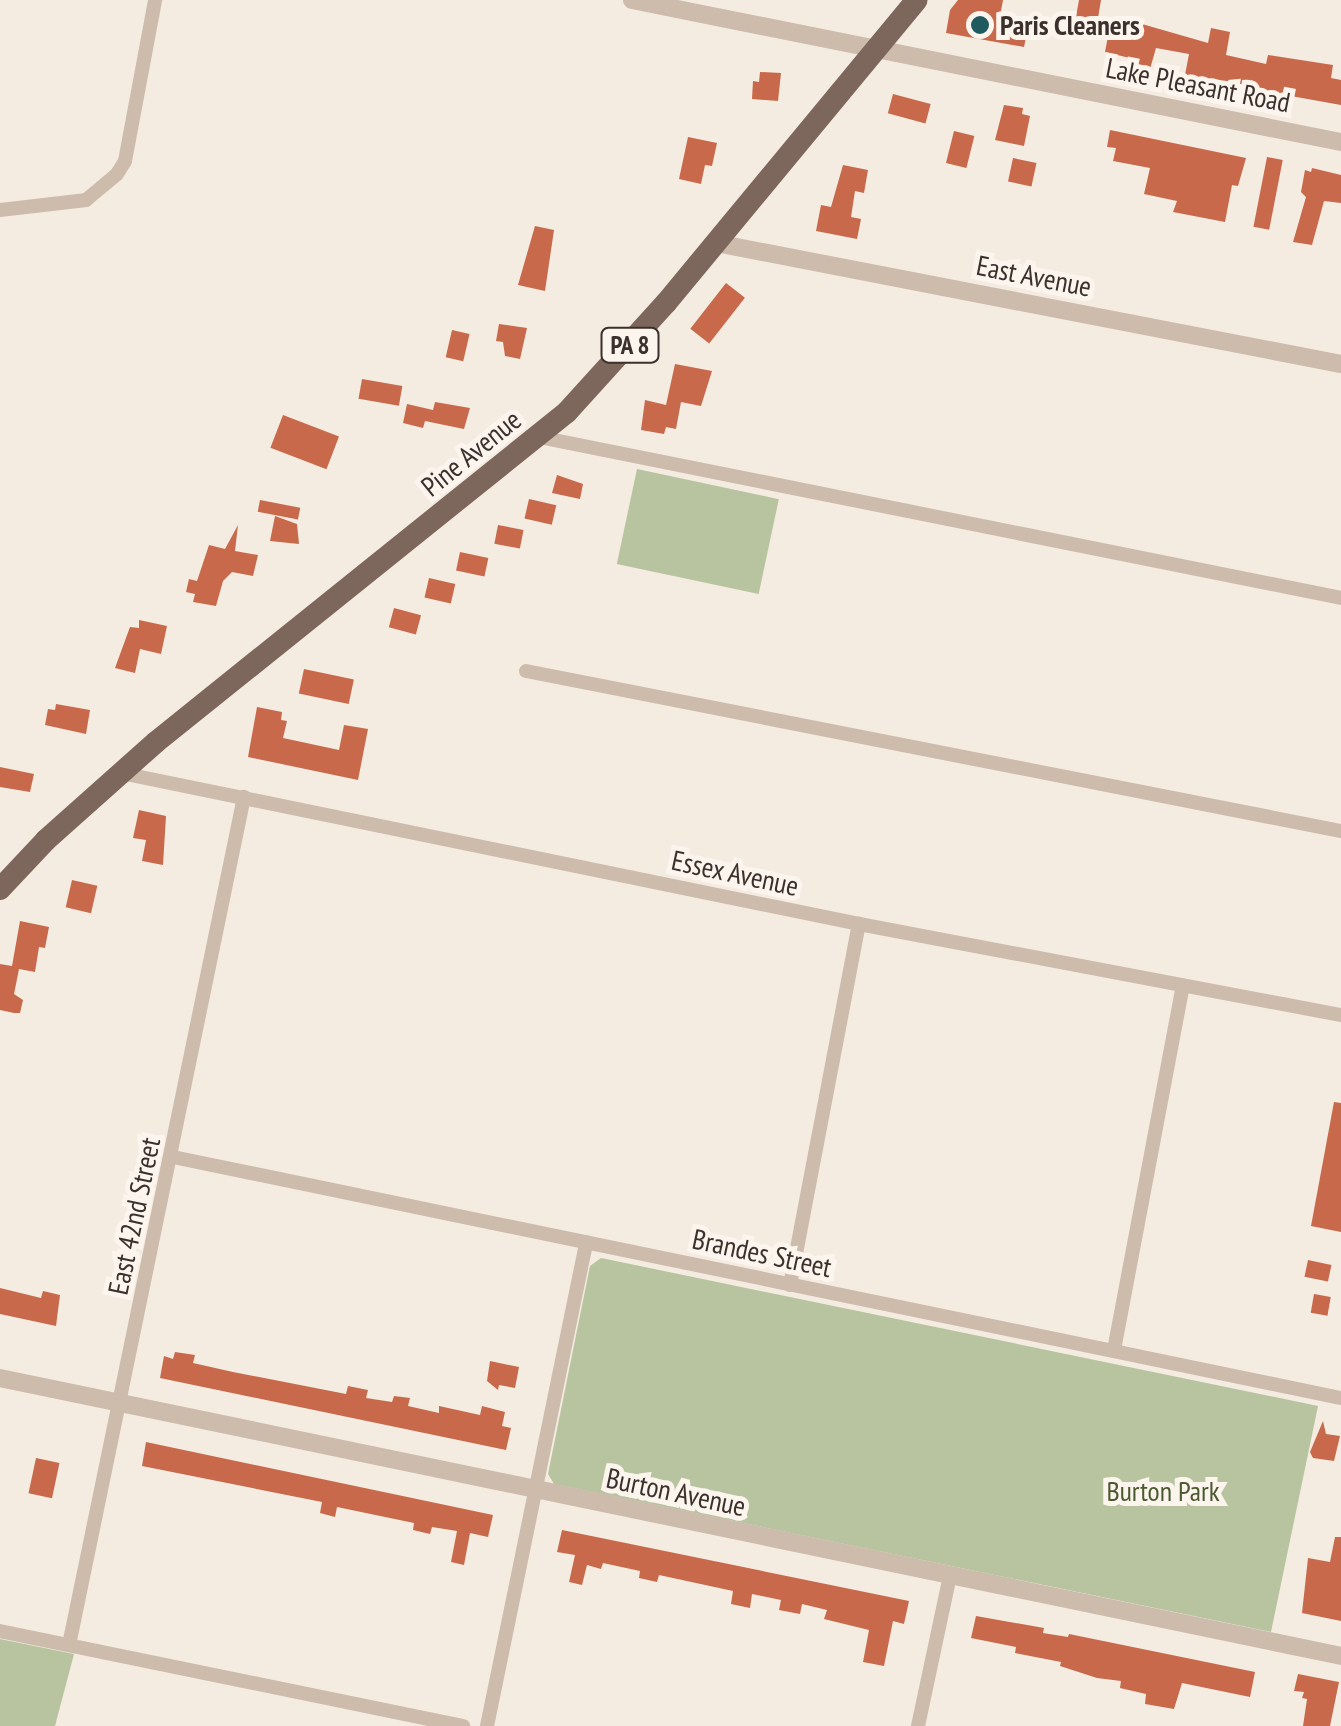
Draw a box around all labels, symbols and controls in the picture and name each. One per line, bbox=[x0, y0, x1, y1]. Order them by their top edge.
place label: Paris Cleaners bbox=[1000, 8, 1140, 42]
marker: Paris Cleaners bbox=[969, 14, 991, 36]
street label: Lake Pleasant Road bbox=[1103, 51, 1293, 119]
street label: East Avenue bbox=[973, 248, 1095, 304]
road number: PA 8 bbox=[600, 325, 660, 365]
street label: Pine Avenue bbox=[414, 402, 528, 504]
street label: Essex Avenue bbox=[668, 843, 802, 903]
street label: East 42nd Street bbox=[101, 1134, 167, 1298]
street label: Brandes Street bbox=[689, 1222, 835, 1284]
street label: Burton Avenue bbox=[603, 1461, 749, 1523]
park label: Burton Park bbox=[1106, 1474, 1220, 1508]

